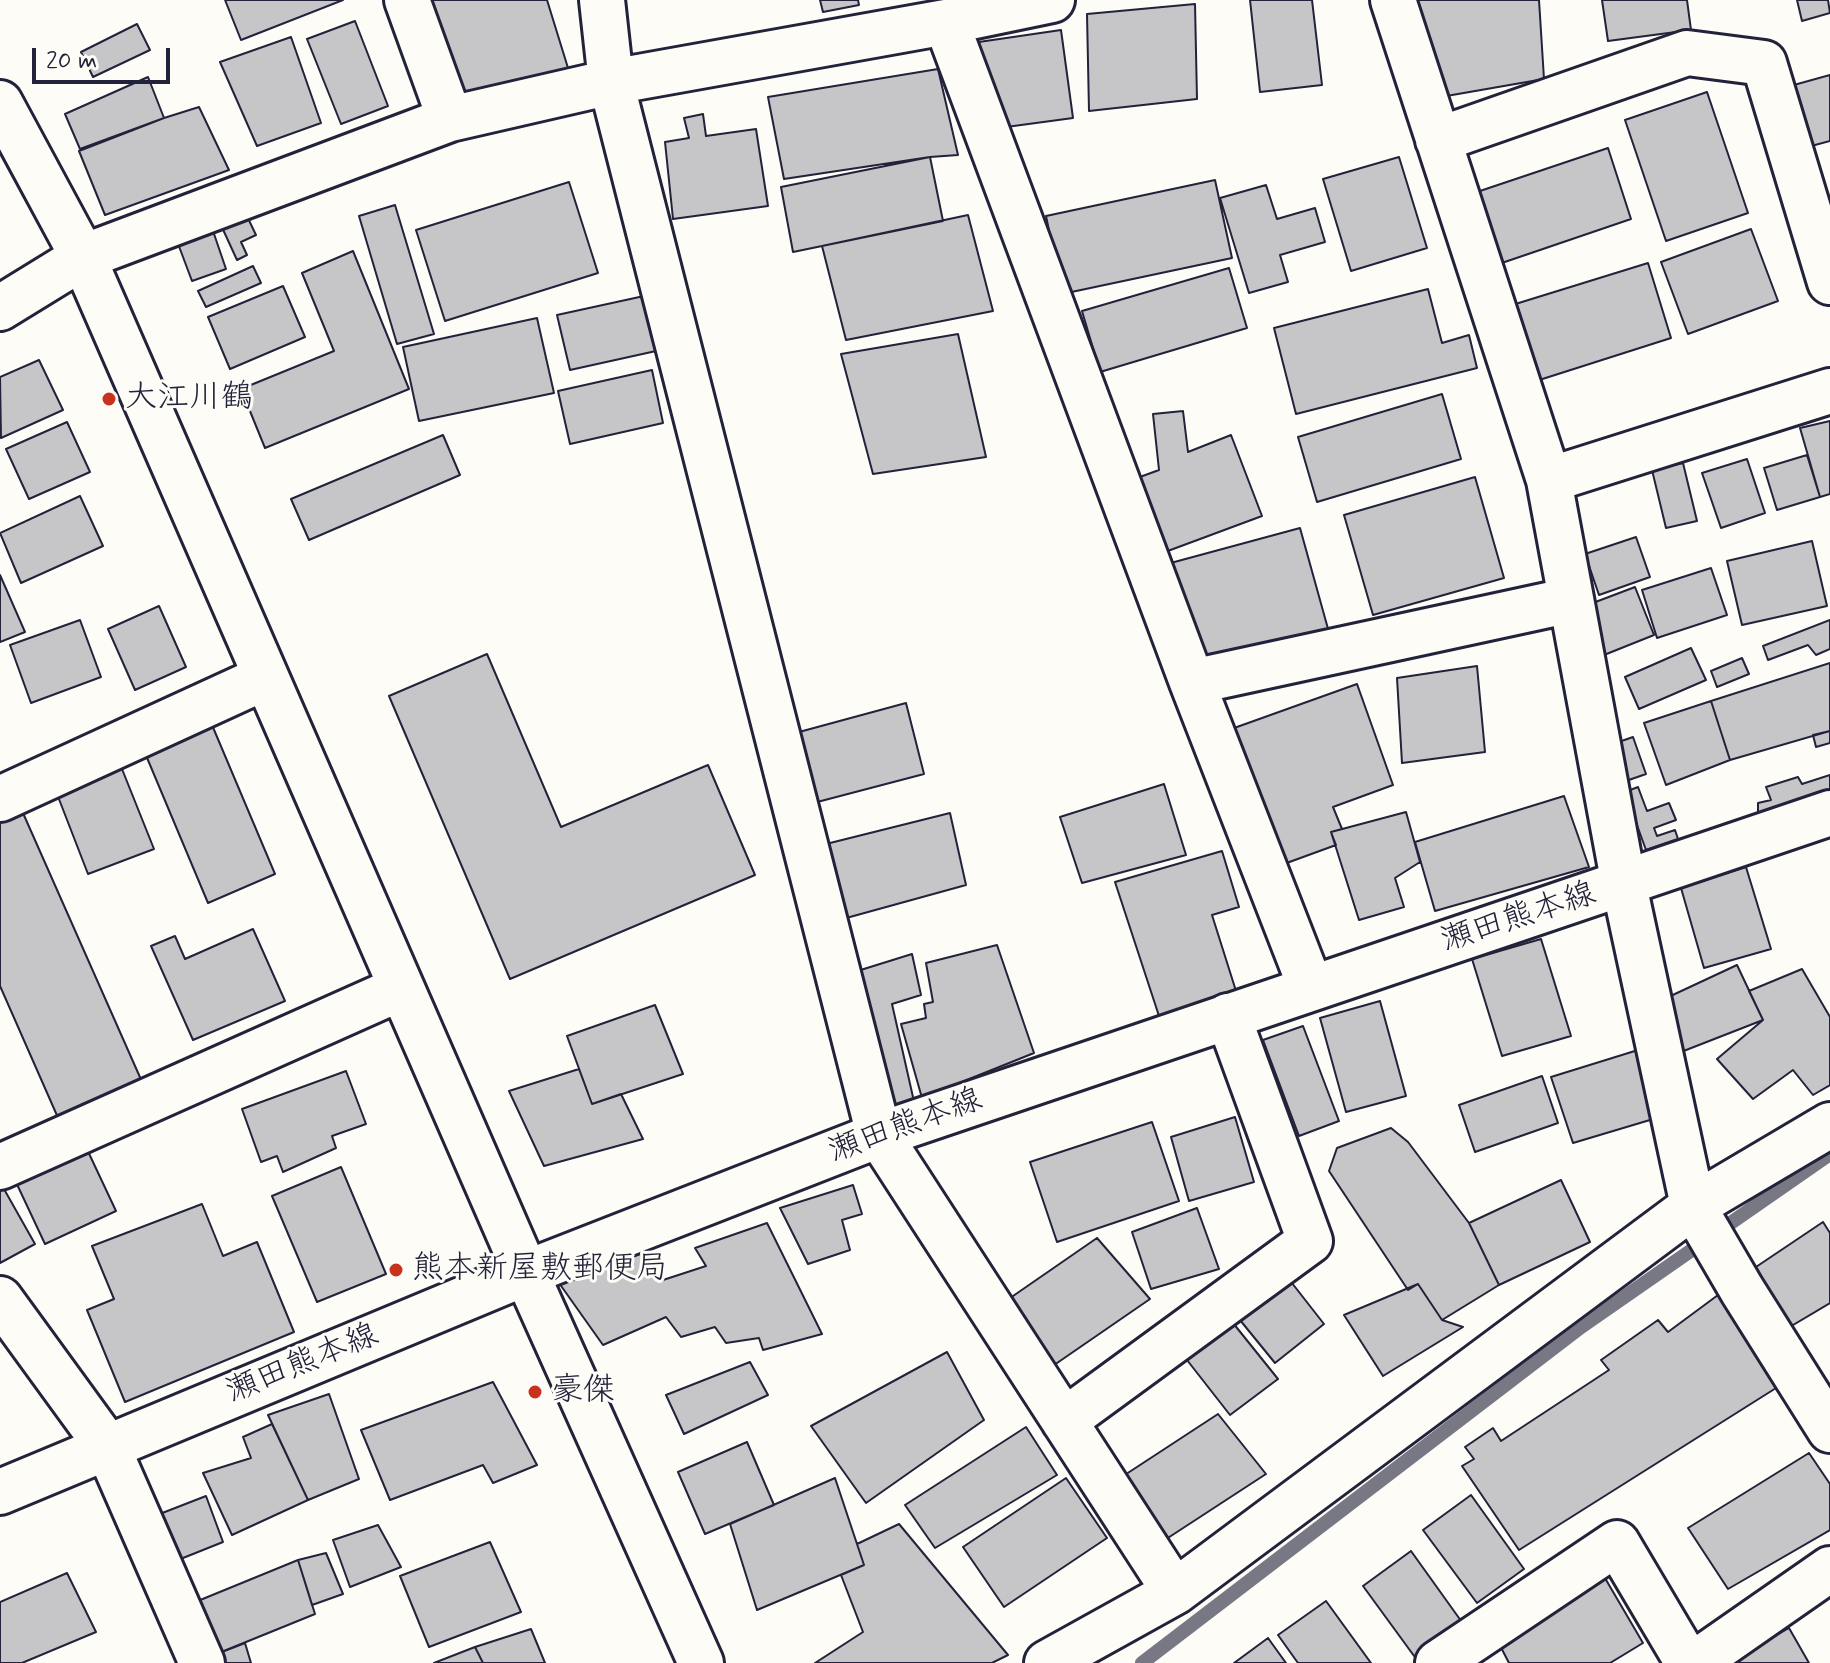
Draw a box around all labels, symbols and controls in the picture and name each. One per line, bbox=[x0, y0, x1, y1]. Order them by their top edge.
scale bar bbox=[36, 32, 174, 82]
text: 20 m bbox=[46, 46, 97, 77]
place label: 大江川鶴 bbox=[125, 380, 253, 418]
marker: 大江川鶴 bbox=[100, 390, 118, 408]
street label: 瀬田熊本線 bbox=[1437, 876, 1601, 962]
street label: 瀬田熊本線 bbox=[824, 1082, 988, 1172]
place label: 熊本新屋敷郵便局 bbox=[412, 1251, 668, 1289]
marker: 熊本新屋敷郵便局 bbox=[387, 1261, 405, 1279]
street label: 瀬田熊本線 bbox=[222, 1317, 384, 1413]
place label: 豪傑 bbox=[551, 1373, 615, 1411]
marker: 豪傑 bbox=[526, 1383, 544, 1401]

